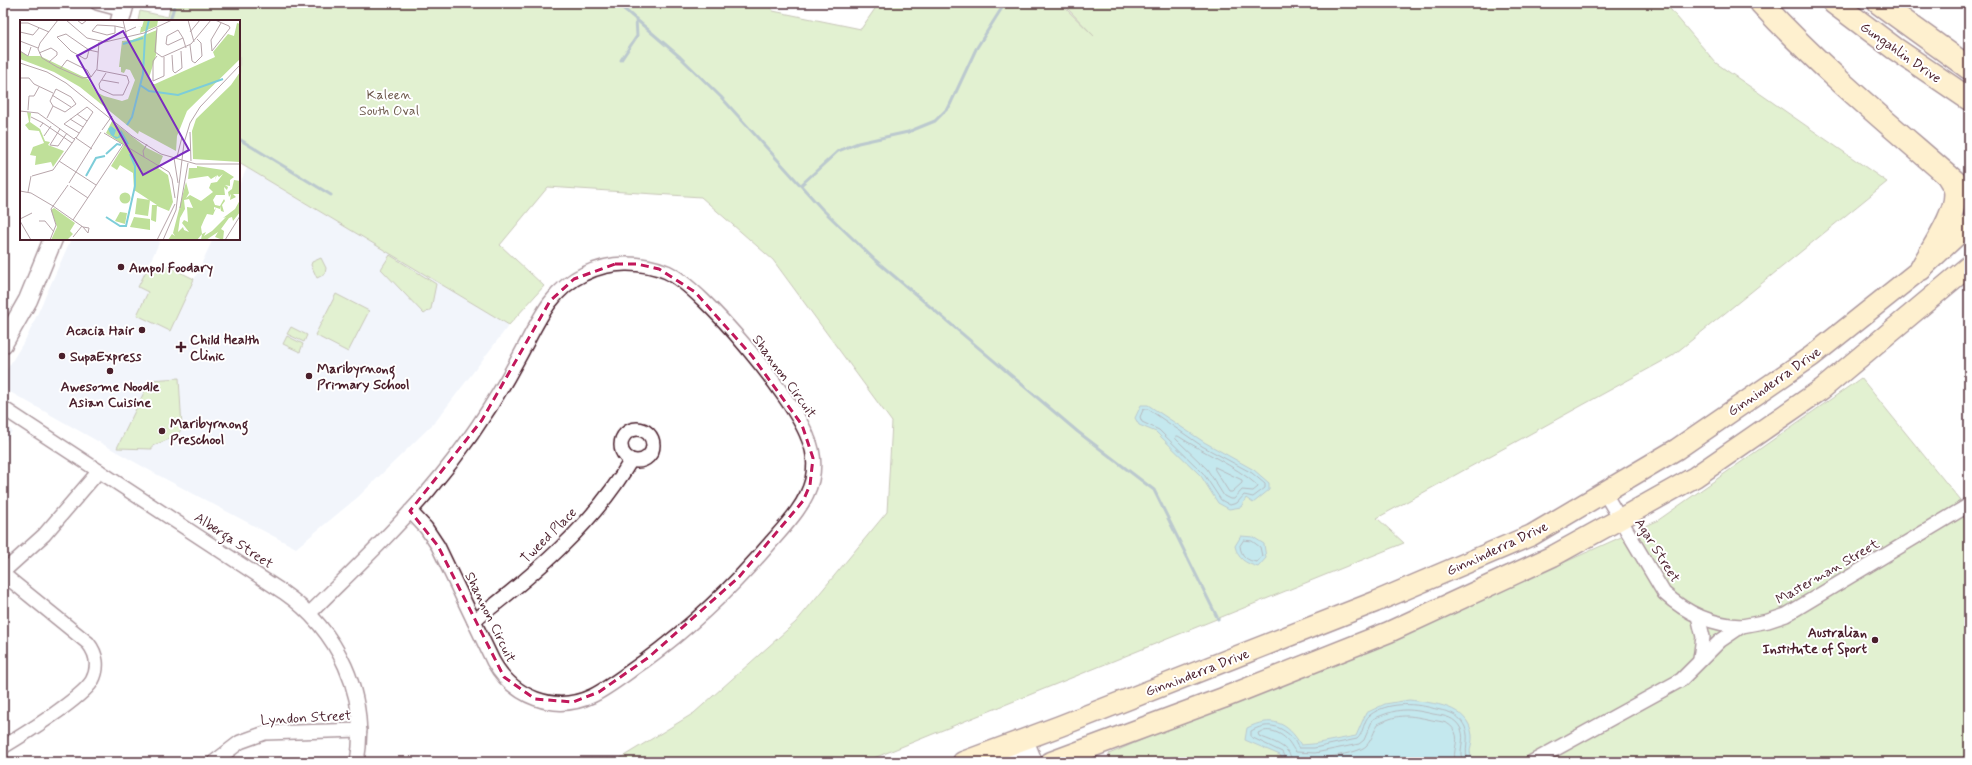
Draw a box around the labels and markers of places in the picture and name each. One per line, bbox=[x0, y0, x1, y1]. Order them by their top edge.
place label: Ampol Foodary bbox=[129, 259, 214, 277]
marker: Ampol Foodary bbox=[116, 262, 126, 272]
place label: Acacia Hair bbox=[66, 322, 135, 340]
marker: Acacia Hair bbox=[137, 325, 147, 335]
place label: Child Health Clinic bbox=[190, 331, 259, 365]
marker: Child Health Clinic bbox=[175, 341, 187, 353]
place label: SupaExpress bbox=[70, 348, 142, 366]
marker: SupaExpress bbox=[57, 351, 67, 361]
place label: Maribyrnong Primary School bbox=[317, 360, 410, 394]
marker: Awesome Noodle Asian Cuisine bbox=[105, 366, 115, 376]
marker: Maribyrnong Primary School bbox=[304, 371, 314, 381]
place label: Awesome Noodle Asian Cuisine bbox=[60, 378, 160, 412]
place label: Maribyrnong Preschool bbox=[170, 415, 249, 449]
marker: Maribyrnong Preschool bbox=[157, 426, 167, 436]
place label: Australian Institute of Sport bbox=[1762, 624, 1868, 658]
marker: Australian Institute of Sport bbox=[1870, 635, 1880, 645]

